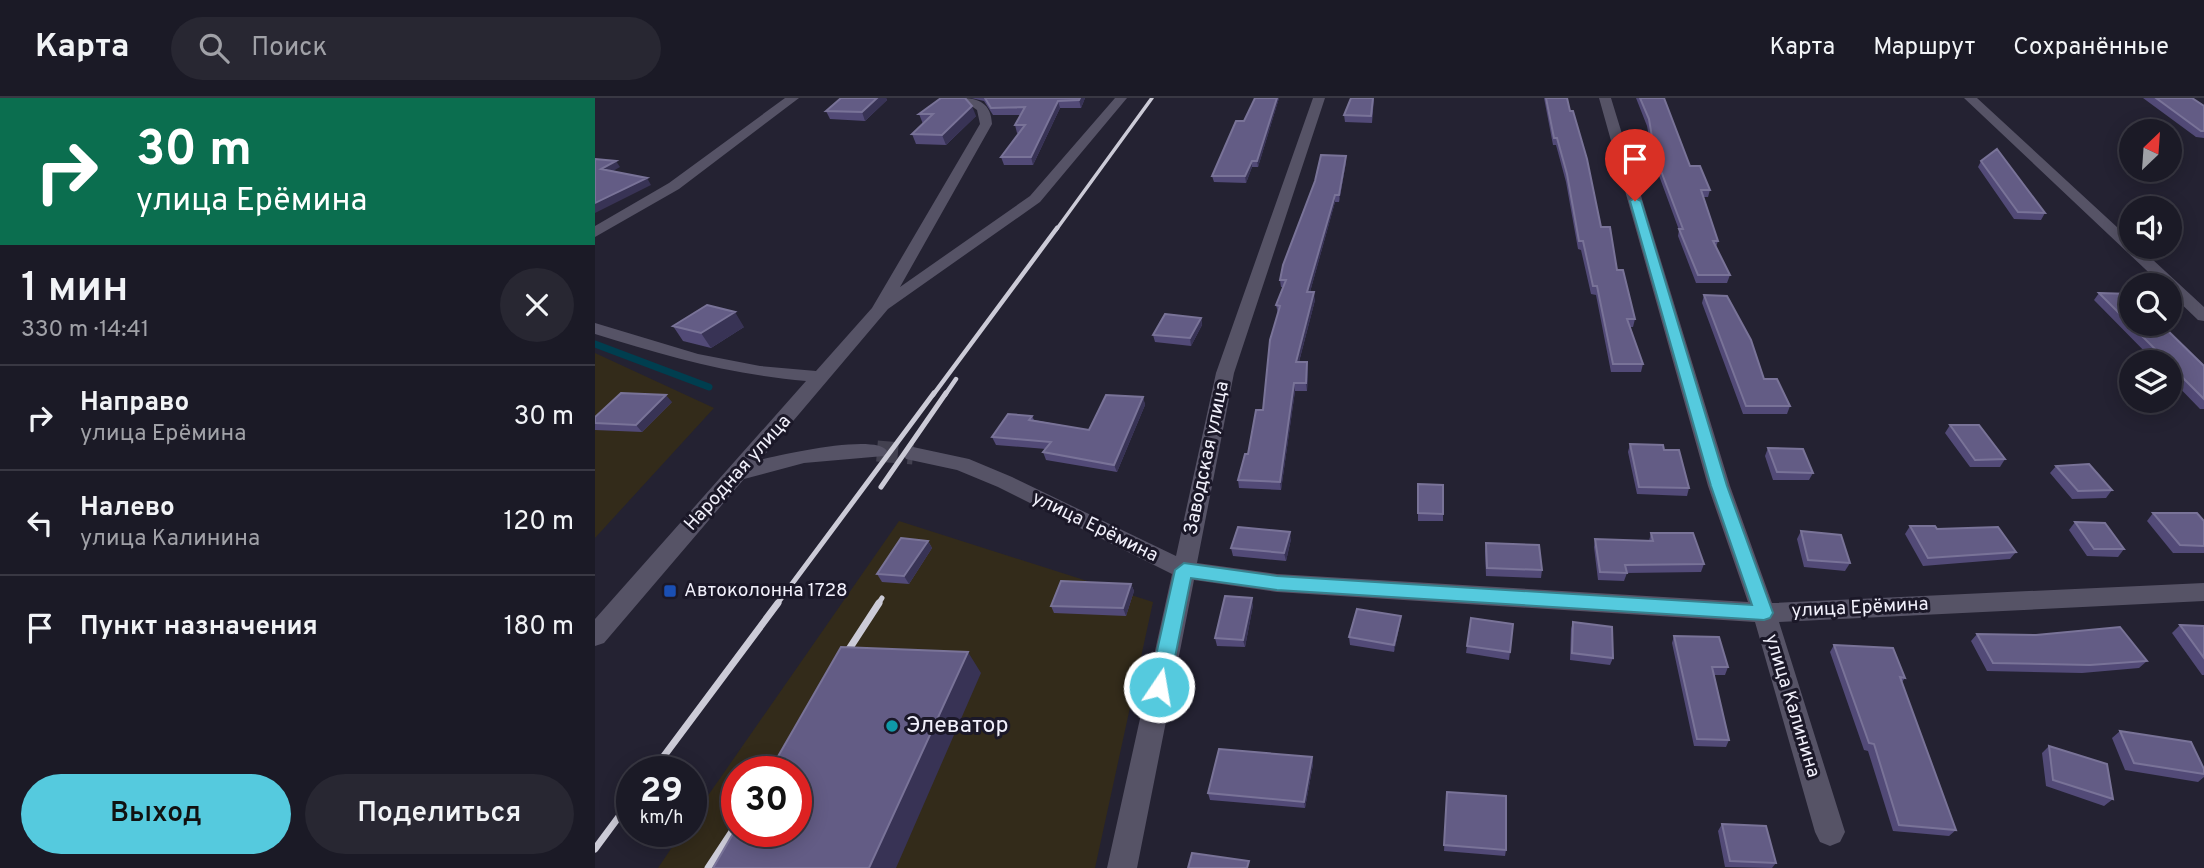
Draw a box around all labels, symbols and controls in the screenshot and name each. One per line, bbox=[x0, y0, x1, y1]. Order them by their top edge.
search box bbox=[171, 17, 661, 80]
text: Карта bbox=[35, 27, 129, 69]
icon: search bbox=[195, 29, 233, 67]
text: Поиск bbox=[251, 32, 327, 65]
text: Карта bbox=[1769, 33, 1835, 63]
text: Маршрут bbox=[1873, 33, 1975, 63]
text: Сохранённые bbox=[2013, 33, 2169, 63]
north arrow bbox=[2119, 119, 2182, 182]
map controls bbox=[2119, 119, 2182, 413]
text: 30 m bbox=[136, 121, 252, 183]
icon: right bbox=[21, 126, 112, 217]
pin bbox=[1605, 129, 1665, 201]
icon: arrive bbox=[1616, 140, 1654, 178]
text: улица Ерёмина bbox=[136, 182, 367, 222]
button: sound bbox=[2119, 196, 2182, 259]
text: 1 мин bbox=[21, 263, 128, 316]
button: close bbox=[500, 268, 574, 342]
button: search bbox=[2119, 273, 2182, 336]
text: 330 m · 14:41 bbox=[21, 316, 149, 345]
button: layers bbox=[2119, 350, 2182, 413]
street label: Заводская улица bbox=[1179, 379, 1235, 537]
text: Направо bbox=[80, 387, 189, 420]
icon: right bbox=[21, 399, 59, 437]
text: 30 m bbox=[514, 401, 574, 434]
street label: Народная улица bbox=[679, 410, 797, 536]
text: улица Ерёмина bbox=[80, 420, 246, 449]
street label: улица Ерёмина bbox=[1028, 486, 1162, 568]
text: Налево bbox=[80, 492, 175, 525]
icon: left bbox=[21, 504, 59, 542]
text: 120 m bbox=[504, 506, 574, 539]
text: улица Калинина bbox=[80, 525, 260, 554]
place label: Автоколонна 1728 bbox=[684, 579, 848, 603]
marker: Автоколонна 1728 bbox=[662, 583, 678, 599]
street label: улица Ерёмина bbox=[1791, 592, 1929, 624]
icon: arrive bbox=[21, 609, 59, 647]
text: Пункт назначения bbox=[80, 611, 318, 644]
text: 180 m bbox=[504, 611, 574, 644]
street label: улица Калинина bbox=[1759, 631, 1825, 781]
position arrow bbox=[1122, 650, 1196, 724]
place label: Элеватор bbox=[906, 712, 1008, 741]
marker: Элеватор bbox=[884, 718, 900, 734]
speed limit sign: 30 bbox=[721, 756, 812, 847]
text: 29 bbox=[640, 770, 683, 814]
button: Выход bbox=[21, 774, 291, 854]
button: Поделиться bbox=[305, 774, 574, 854]
text: km/h bbox=[640, 807, 683, 830]

